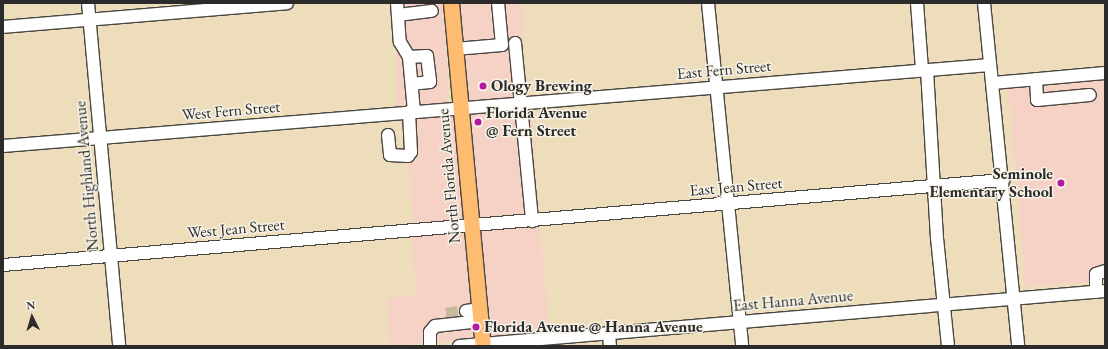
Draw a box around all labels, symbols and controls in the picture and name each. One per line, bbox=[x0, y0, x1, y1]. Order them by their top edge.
street label: East Fern Street bbox=[676, 56, 772, 84]
place label: Ology Brewing bbox=[491, 76, 592, 96]
marker: Ology Brewing bbox=[478, 81, 488, 91]
street label: West Fern Street bbox=[181, 97, 281, 125]
street label: North Highland Avenue bbox=[71, 100, 103, 252]
place label: Florida Avenue @ Fern Street bbox=[486, 103, 587, 141]
street label: North Florida Avenue bbox=[434, 108, 464, 244]
marker: Florida Avenue @ Fern Street bbox=[473, 117, 483, 127]
place label: Seminole Elementary School bbox=[929, 164, 1053, 202]
street label: East Jean Street bbox=[689, 173, 783, 201]
marker: Seminole Elementary School bbox=[1056, 178, 1066, 188]
street label: West Jean Street bbox=[187, 215, 285, 243]
street label: East Hanna Avenue bbox=[732, 286, 854, 316]
north arrow bbox=[12, 297, 52, 337]
text: N bbox=[26, 298, 36, 312]
place label: Florida Avenue @ Hanna Avenue bbox=[484, 317, 703, 337]
marker: Florida Avenue @ Hanna Avenue bbox=[471, 322, 481, 332]

